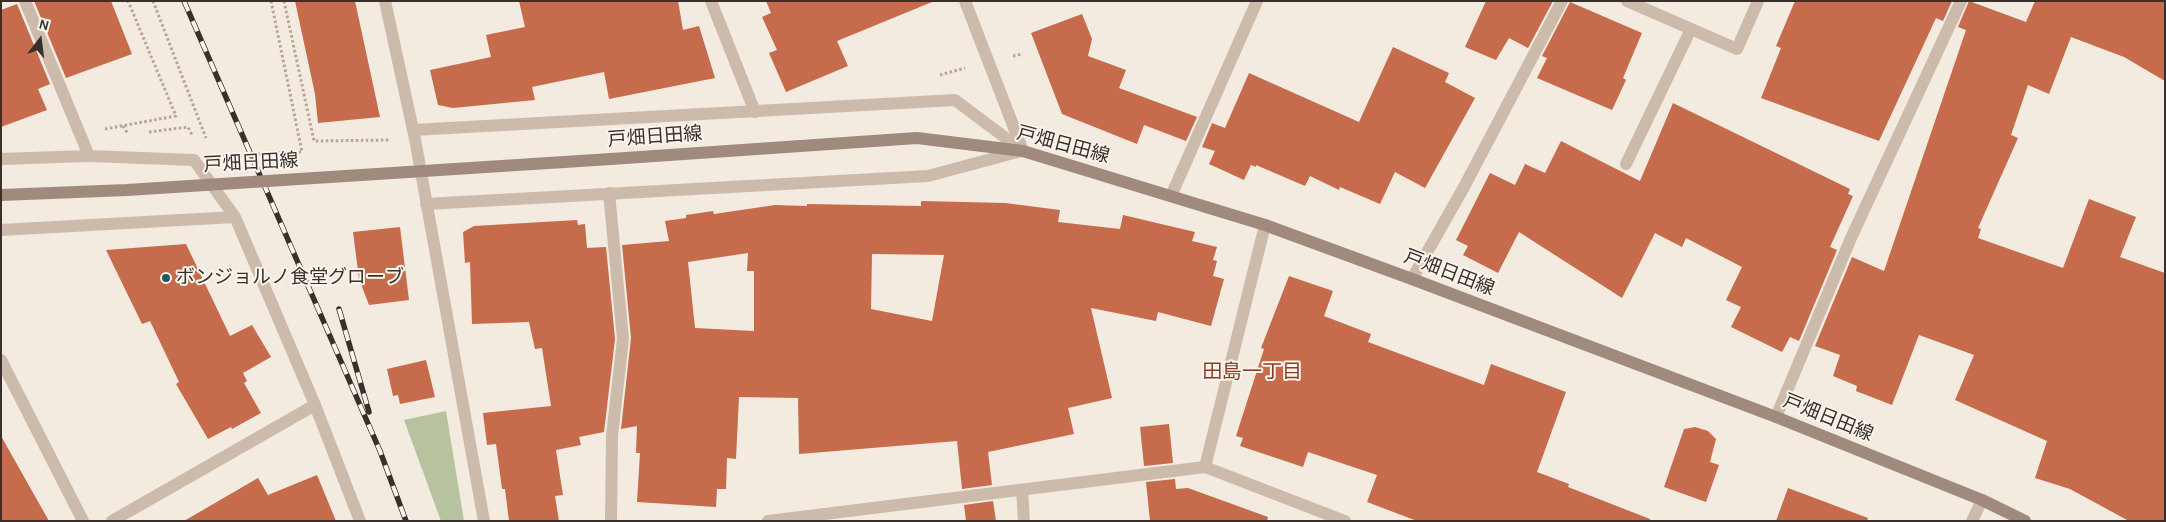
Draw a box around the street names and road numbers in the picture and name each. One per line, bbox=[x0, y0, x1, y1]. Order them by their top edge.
street label: 戸畑日田線 bbox=[607, 122, 703, 152]
street label: 戸畑日田線 bbox=[1014, 122, 1112, 168]
street label: 戸畑日田線 bbox=[203, 149, 299, 177]
street label: 戸畑日田線 bbox=[1401, 245, 1497, 301]
street label: 戸畑日田線 bbox=[1780, 390, 1876, 446]

